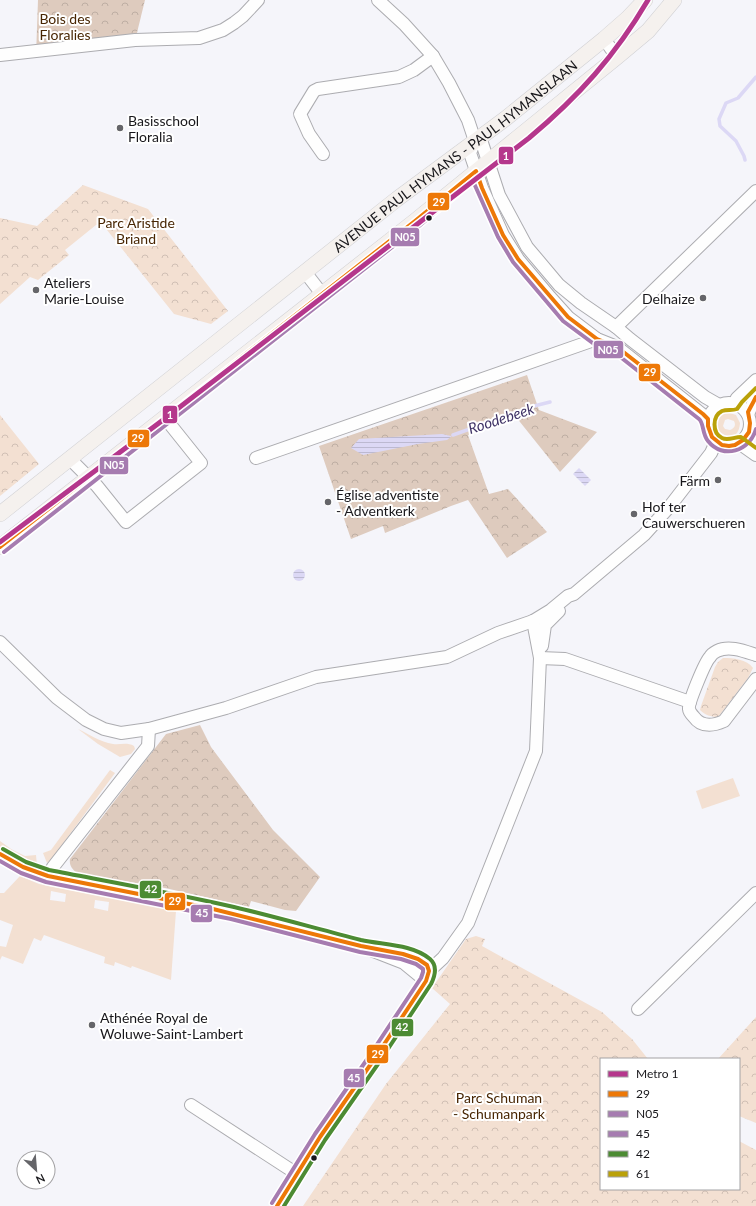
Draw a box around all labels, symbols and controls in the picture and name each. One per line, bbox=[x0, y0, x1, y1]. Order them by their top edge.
park label: Bois des Floralies bbox=[39, 10, 91, 43]
street label: AVENUE PAUL HYMANS - PAUL HYMANSLAAN bbox=[329, 56, 580, 255]
place label: Basisschool Floralia bbox=[128, 112, 199, 145]
marker: Basisschool Floralia bbox=[115, 123, 125, 133]
line badge: 1 bbox=[498, 146, 514, 165]
text: 1 bbox=[503, 149, 509, 162]
line badge: 29 bbox=[427, 192, 450, 211]
text: 29 bbox=[433, 195, 445, 208]
unlabelled marker bbox=[424, 213, 434, 223]
park label: Parc Aristide Briand bbox=[97, 214, 175, 247]
line badge: N05 bbox=[390, 227, 420, 247]
text: N05 bbox=[394, 230, 416, 243]
place label: Ateliers Marie-Louise bbox=[44, 274, 124, 307]
marker: Ateliers Marie-Louise bbox=[31, 285, 41, 295]
place label: Delhaize bbox=[642, 290, 695, 307]
marker: Delhaize bbox=[698, 293, 708, 303]
line badge: N05 bbox=[593, 340, 624, 359]
text: N05 bbox=[597, 343, 619, 356]
line badge: 29 bbox=[638, 363, 661, 382]
text: 29 bbox=[644, 365, 656, 378]
water label: Roodebeek bbox=[466, 399, 537, 437]
line badge: 1 bbox=[162, 405, 178, 424]
text: 1 bbox=[167, 408, 173, 421]
line badge: 29 bbox=[127, 429, 150, 448]
text: 29 bbox=[132, 431, 144, 444]
line badge: N05 bbox=[99, 456, 129, 475]
text: N05 bbox=[103, 458, 125, 471]
place label: Färm bbox=[680, 472, 710, 489]
marker: Färm bbox=[713, 475, 723, 485]
place label: Église adventiste - Adventkerk bbox=[336, 486, 439, 519]
marker: Église adventiste - Adventkerk bbox=[323, 497, 333, 507]
place label: Hof ter Cauwerschueren bbox=[642, 498, 745, 531]
marker: Hof ter Cauwerschueren bbox=[629, 509, 639, 519]
line badge: 42 bbox=[139, 880, 162, 899]
text: 42 bbox=[145, 882, 157, 895]
line badge: 29 bbox=[164, 892, 186, 911]
text: 29 bbox=[169, 894, 181, 907]
line badge: 45 bbox=[190, 904, 213, 923]
text: 45 bbox=[196, 906, 208, 919]
place label: Athénée Royal de Woluwe-Saint-Lambert bbox=[100, 1009, 243, 1042]
line badge: 42 bbox=[391, 1018, 414, 1037]
marker: Athénée Royal de Woluwe-Saint-Lambert bbox=[87, 1020, 97, 1030]
text: 42 bbox=[396, 1020, 408, 1033]
line badge: 29 bbox=[366, 1044, 389, 1064]
text: 29 bbox=[372, 1047, 384, 1060]
legend bbox=[600, 1058, 740, 1190]
text: Metro 1 bbox=[636, 1066, 679, 1081]
line badge: 45 bbox=[343, 1068, 365, 1088]
text: 45 bbox=[348, 1071, 360, 1084]
text: 29 bbox=[636, 1086, 650, 1101]
park label: Parc Schuman - Schumanpark bbox=[453, 1089, 546, 1122]
text: N05 bbox=[636, 1106, 659, 1121]
text: 45 bbox=[636, 1126, 650, 1141]
text: 42 bbox=[636, 1146, 650, 1161]
north arrow bbox=[16, 1150, 56, 1190]
unlabelled marker bbox=[309, 1153, 319, 1163]
text: 61 bbox=[636, 1166, 650, 1181]
text: N bbox=[34, 1172, 47, 1187]

